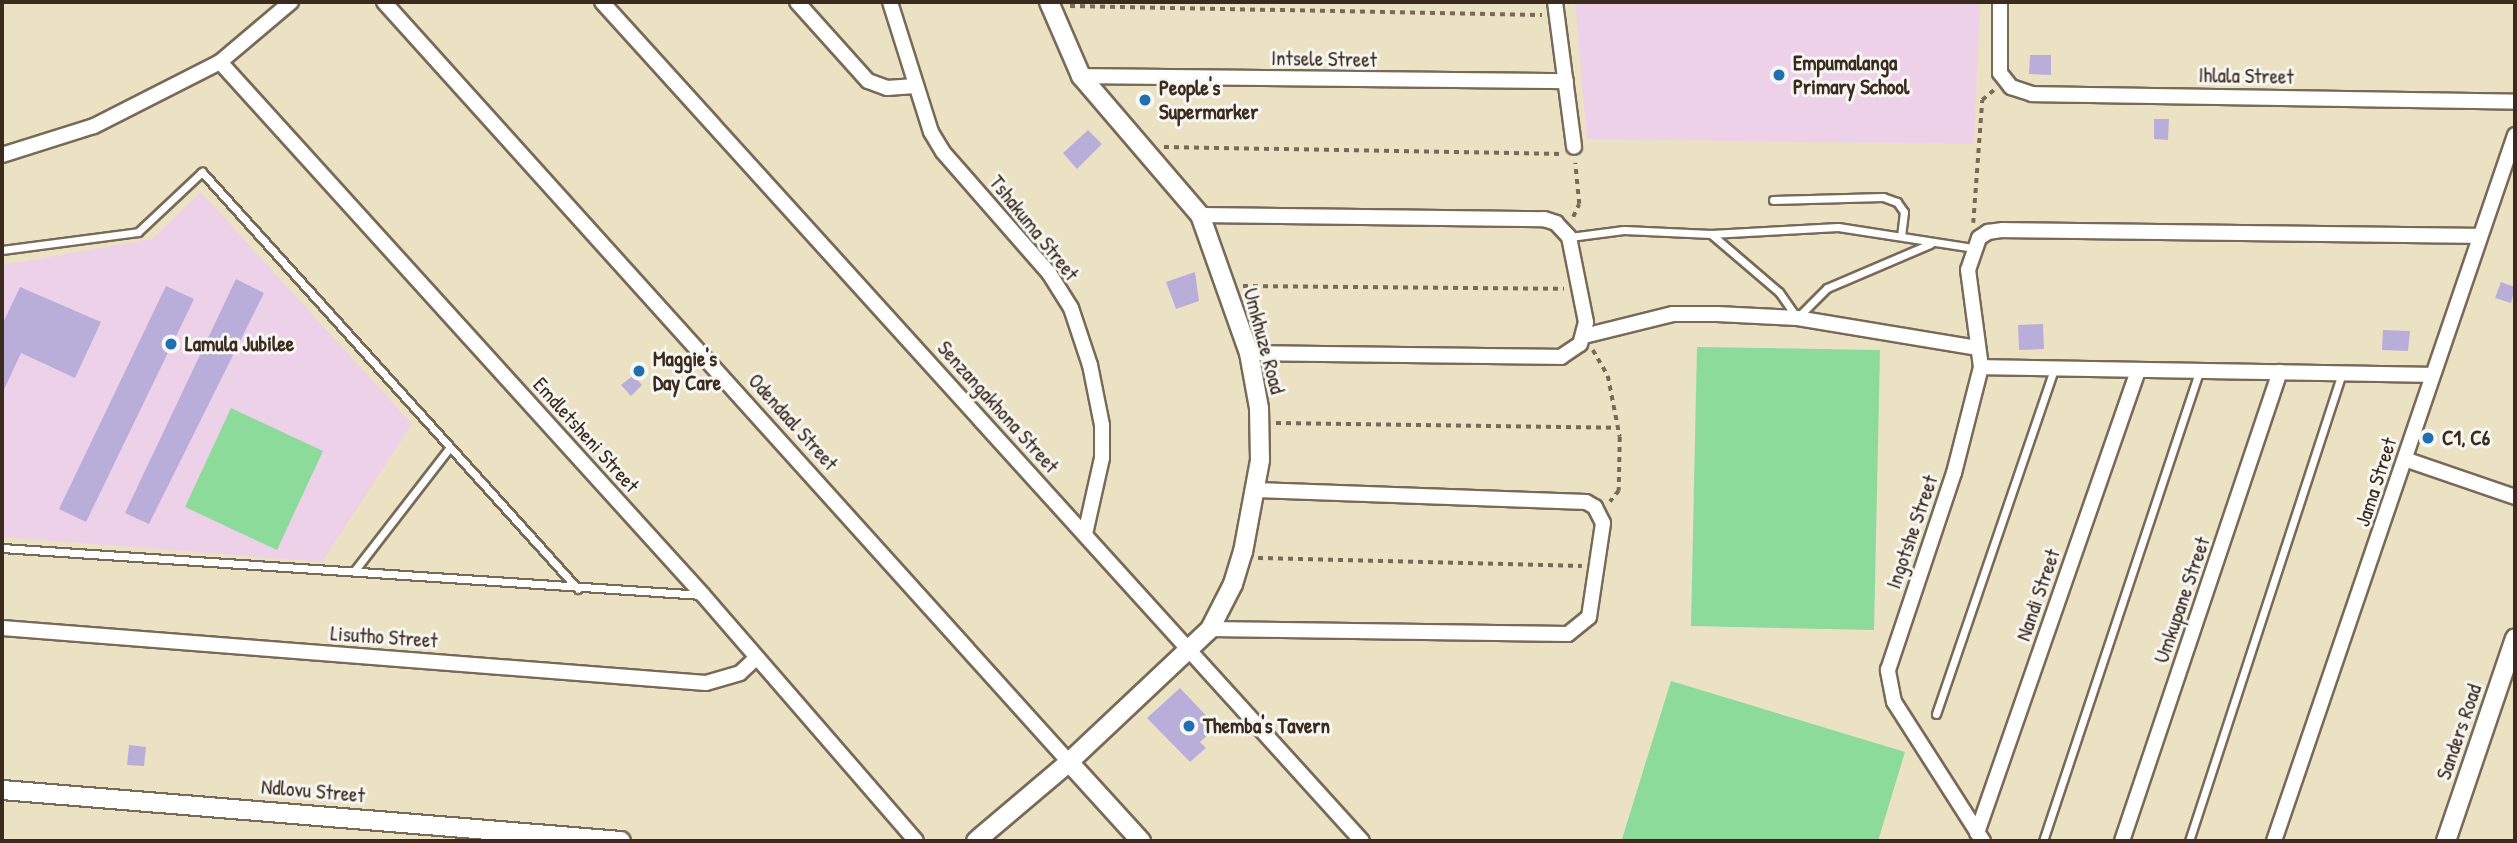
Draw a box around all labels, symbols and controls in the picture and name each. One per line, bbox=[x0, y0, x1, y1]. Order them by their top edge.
street label: Intsele Street bbox=[1271, 45, 1377, 73]
place label: Empumalanga Primary School bbox=[1793, 50, 1909, 100]
street label: Ihlala Street bbox=[2198, 63, 2294, 89]
marker: Empumalanga Primary School bbox=[1771, 67, 1787, 83]
place label: People's Supermarker bbox=[1159, 75, 1258, 125]
marker: People's Supermarker bbox=[1137, 92, 1153, 108]
street label: Tshakuma Street bbox=[984, 170, 1084, 286]
street label: Umkhuze Road bbox=[1238, 285, 1290, 397]
place label: Lamula Jubilee bbox=[185, 331, 294, 357]
marker: Lamula Jubilee bbox=[163, 336, 179, 352]
street label: Senzangakhona Street bbox=[932, 336, 1064, 478]
place label: Maggie's Day Care bbox=[653, 346, 721, 396]
marker: Maggie's Day Care bbox=[631, 363, 647, 379]
street label: Odendaal Street bbox=[743, 368, 843, 476]
street label: Emdletsheni Street bbox=[528, 372, 644, 498]
place label: C1, C6 bbox=[2442, 425, 2490, 451]
marker: C1, C6 bbox=[2420, 430, 2436, 446]
street label: Jama Street bbox=[2350, 434, 2402, 530]
street label: Ingotshe Street bbox=[1881, 472, 1943, 592]
street label: Umkupane Street bbox=[2149, 534, 2215, 666]
street label: Nandi Street bbox=[2011, 546, 2065, 644]
street label: Lisutho Street bbox=[330, 621, 438, 653]
street label: Sanders Road bbox=[2431, 681, 2487, 783]
place label: Themba's Tavern bbox=[1203, 713, 1330, 739]
marker: Themba's Tavern bbox=[1181, 718, 1197, 734]
street label: Ndlovu Street bbox=[260, 774, 366, 808]

